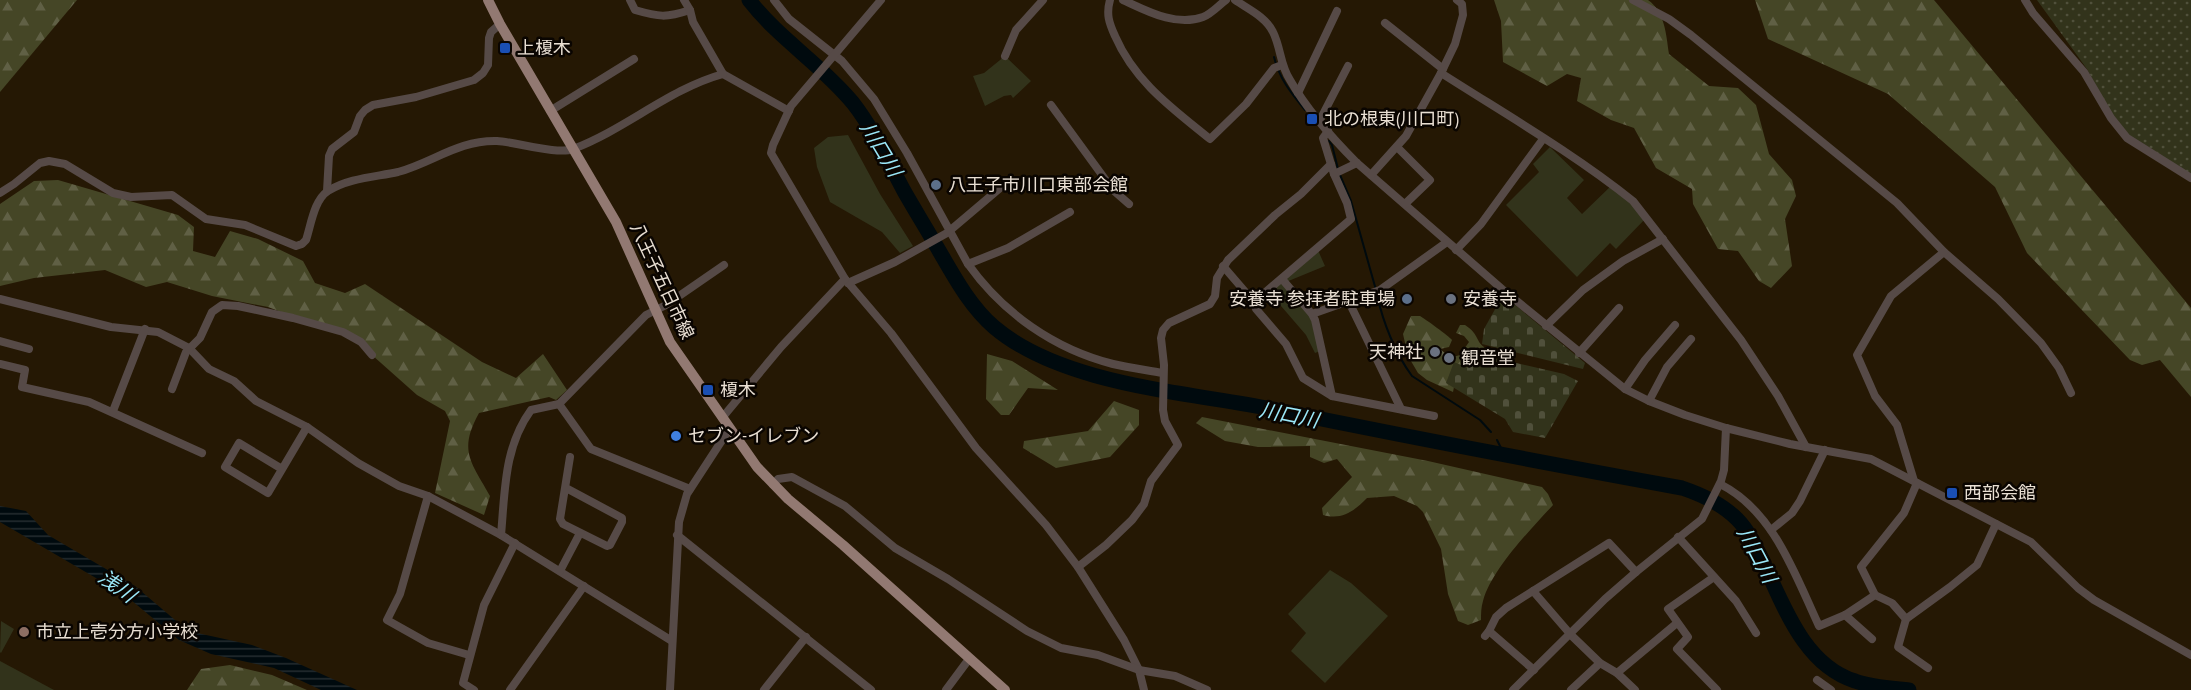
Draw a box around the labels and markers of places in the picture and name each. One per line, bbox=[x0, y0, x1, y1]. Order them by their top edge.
place label: 上榎木 bbox=[517, 36, 571, 59]
marker: 上榎木 bbox=[498, 41, 512, 55]
place label: 北の根東(川口町) bbox=[1324, 107, 1459, 130]
marker: 北の根東(川口町) bbox=[1305, 112, 1319, 126]
place label: 八王子市川口東部会館 bbox=[948, 173, 1128, 196]
marker: 八王子市川口東部会館 bbox=[929, 178, 943, 192]
place label: 安養寺 参拝者駐車場 bbox=[1229, 287, 1395, 310]
place label: 安養寺 bbox=[1463, 287, 1517, 310]
marker: 安養寺 参拝者駐車場 bbox=[1400, 292, 1414, 306]
marker: 安養寺 bbox=[1444, 292, 1458, 306]
place label: 天神社 bbox=[1369, 340, 1423, 363]
marker: 天神社 bbox=[1428, 345, 1442, 359]
place label: 観音堂 bbox=[1461, 346, 1515, 369]
marker: 観音堂 bbox=[1442, 351, 1456, 365]
place label: 榎木 bbox=[720, 378, 756, 401]
marker: 榎木 bbox=[701, 383, 715, 397]
place label: セブン-イレブン bbox=[688, 424, 819, 447]
marker: セブン-イレブン bbox=[669, 429, 683, 443]
place label: 西部会館 bbox=[1964, 481, 2036, 504]
marker: 西部会館 bbox=[1945, 486, 1959, 500]
place label: 市立上壱分方小学校 bbox=[36, 620, 198, 643]
marker: 市立上壱分方小学校 bbox=[17, 625, 31, 639]

